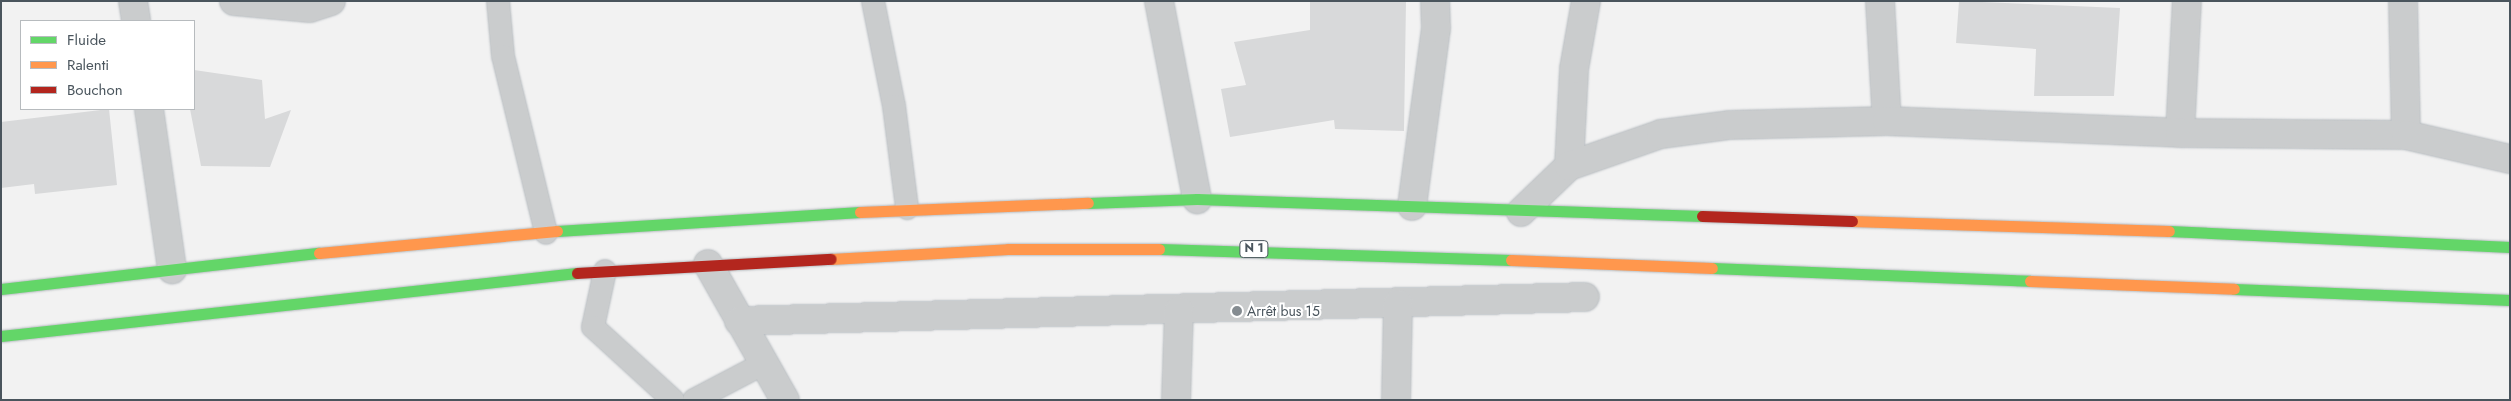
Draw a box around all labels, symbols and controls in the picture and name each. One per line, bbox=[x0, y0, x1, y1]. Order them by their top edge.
legend bbox=[20, 20, 195, 110]
text: Fluide bbox=[67, 29, 106, 51]
text: Ralenti bbox=[67, 54, 109, 76]
text: Bouchon bbox=[67, 79, 123, 101]
road number: N 1 bbox=[1239, 240, 1269, 258]
place label: Arrêt bus 15 bbox=[1247, 303, 1320, 319]
marker: Arrêt bus 15 bbox=[1231, 305, 1243, 317]

